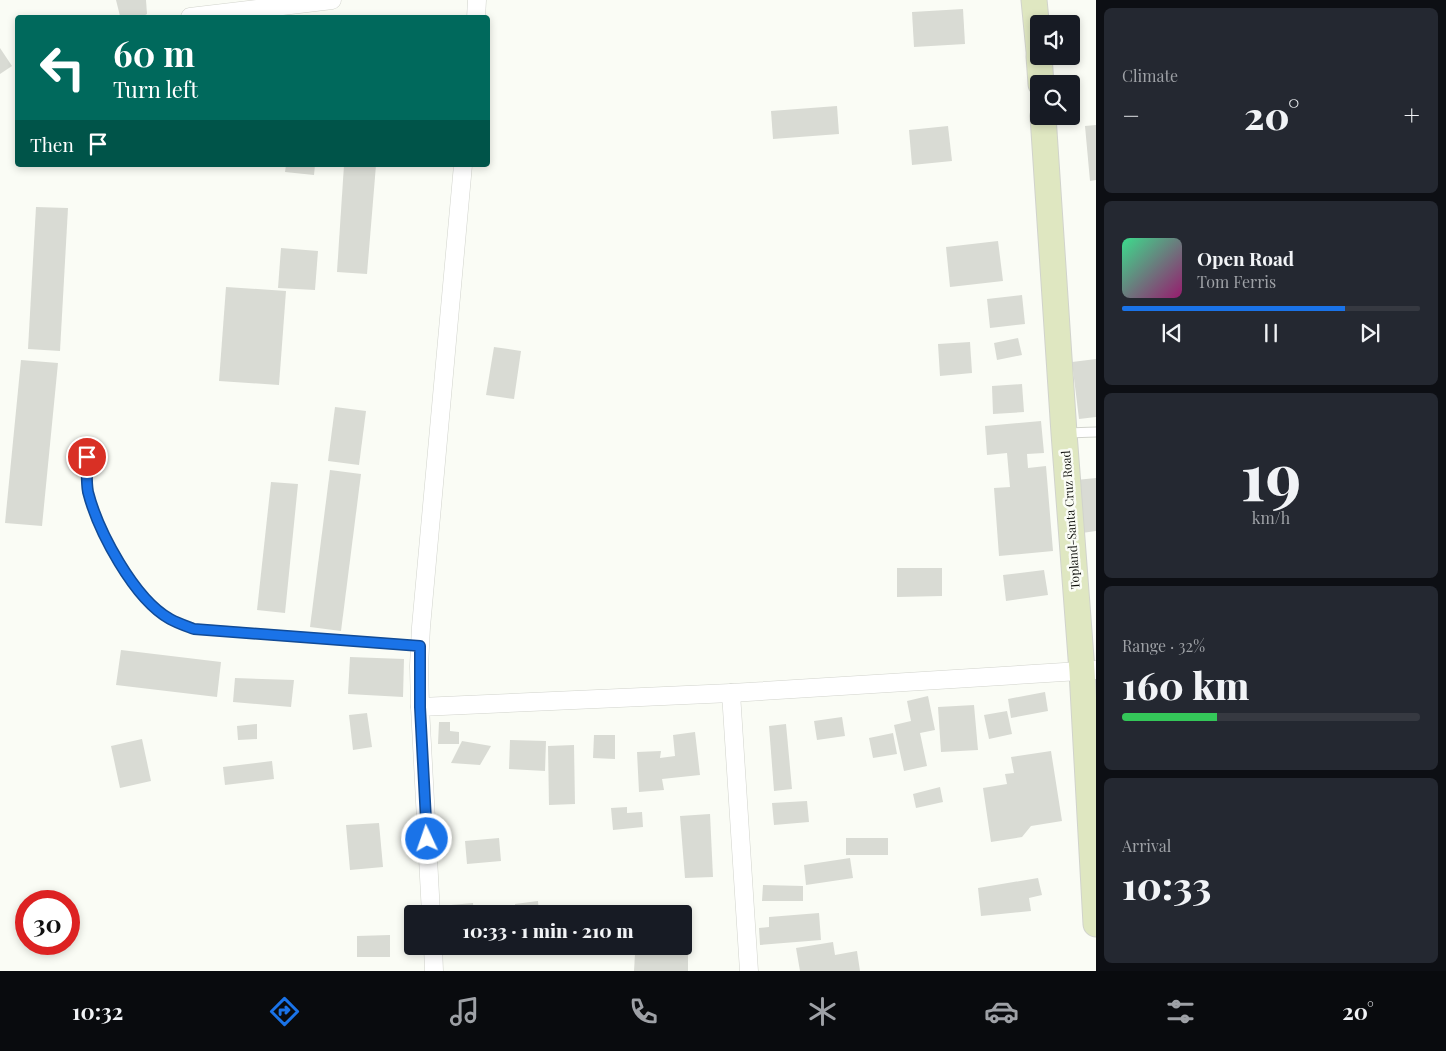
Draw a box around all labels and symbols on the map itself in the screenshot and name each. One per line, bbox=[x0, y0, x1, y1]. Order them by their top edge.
pin bbox=[66, 436, 108, 478]
street label: Topland-Santa Cruz Road bbox=[1057, 450, 1083, 590]
position arrow bbox=[400, 812, 452, 864]
speed limit sign: 30 bbox=[15, 890, 80, 955]

